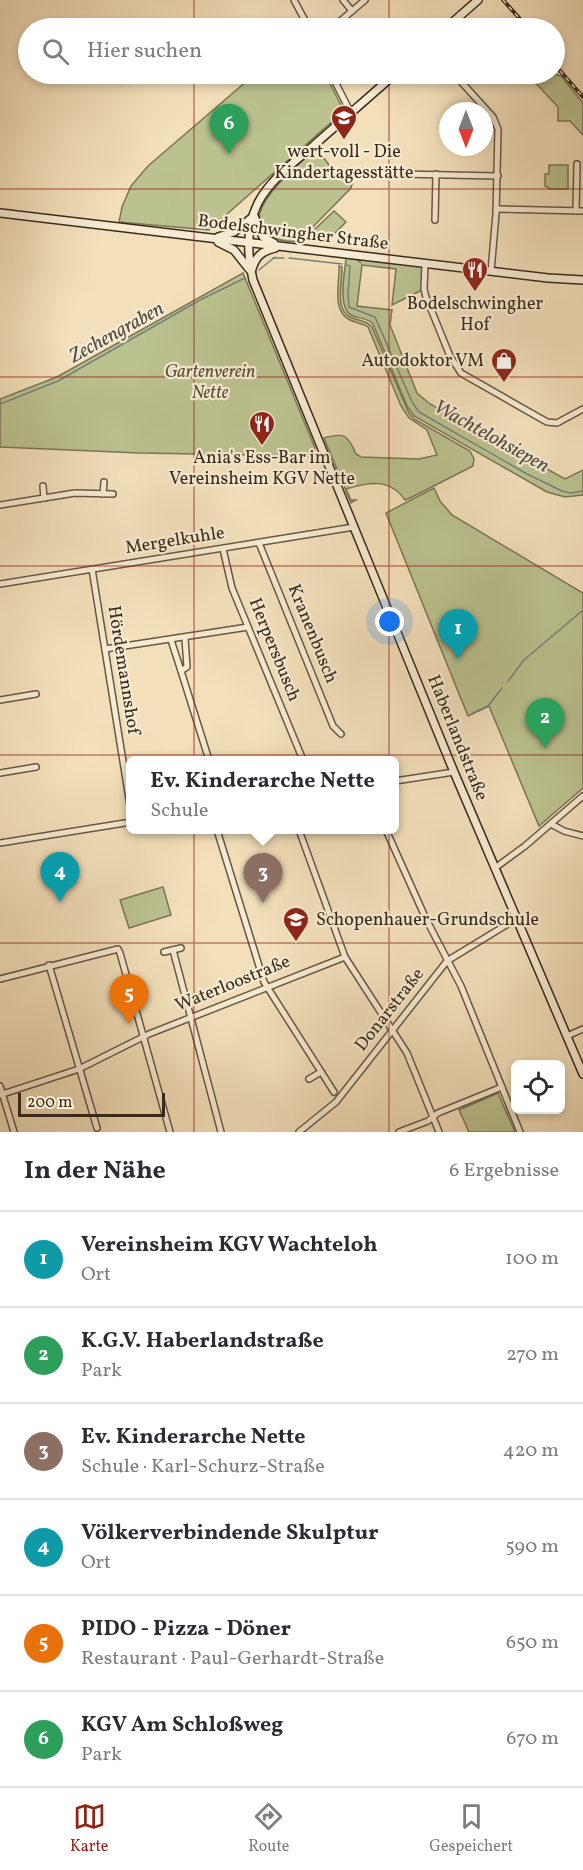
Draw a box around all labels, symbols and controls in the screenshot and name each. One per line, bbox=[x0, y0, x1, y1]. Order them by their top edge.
search box bbox=[18, 18, 565, 84]
icon: search bbox=[39, 35, 72, 68]
text: Hier suchen bbox=[87, 36, 202, 67]
north arrow bbox=[439, 102, 493, 156]
school or university icon: wert-voll - Die Kindertagesstätte bbox=[329, 103, 359, 141]
pin: 6 bbox=[210, 104, 248, 154]
place label: wert-voll - Die Kindertagesstätte bbox=[275, 140, 413, 186]
street label: Bodelschwingher Straße bbox=[196, 209, 390, 257]
restaurant icon: Bodelschwingher Hof bbox=[460, 255, 490, 293]
place label: Bodelschwingher Hof bbox=[407, 292, 544, 338]
water label: Zechengraben bbox=[64, 295, 169, 371]
shop icon: Autodoktor VM bbox=[489, 346, 519, 384]
place label: Autodoktor VM bbox=[361, 349, 484, 374]
park label: Gartenverein Nette bbox=[165, 360, 255, 406]
water label: Wachtelohsiepen bbox=[428, 394, 554, 480]
restaurant icon: Ania's Ess-Bar im Vereinsheim KGV Nette bbox=[247, 409, 277, 447]
place label: Ania's Ess-Bar im Vereinsheim KGV Nette bbox=[169, 446, 355, 492]
street label: Mergelkuhle bbox=[124, 521, 226, 561]
street label: Kranenbusch bbox=[281, 581, 343, 687]
street label: Herpersbusch bbox=[242, 594, 306, 706]
street label: Hördemannshof bbox=[100, 604, 146, 738]
your location bbox=[375, 607, 404, 636]
pin: 1 bbox=[438, 610, 478, 659]
street label: Haberlandstraße bbox=[420, 671, 494, 805]
pin: 2 bbox=[526, 698, 564, 748]
popup bbox=[126, 756, 399, 834]
text: Ev. Kinderarche Nette bbox=[150, 766, 375, 797]
text: Schule bbox=[150, 797, 208, 825]
pin: 4 bbox=[40, 852, 80, 902]
pin: 3 bbox=[244, 854, 282, 903]
school or university icon: Schopenhauer-Grundschule bbox=[281, 905, 311, 943]
place label: Schopenhauer-Grundschule bbox=[316, 908, 539, 933]
street label: Waterloostraße bbox=[172, 950, 294, 1018]
street label: Donarstraße bbox=[349, 963, 431, 1057]
pin: 5 bbox=[110, 974, 148, 1024]
map controls bbox=[511, 1060, 565, 1114]
button: locate bbox=[511, 1060, 565, 1114]
scale bar bbox=[18, 1090, 165, 1118]
text: 200 m bbox=[27, 1092, 72, 1114]
text: In der Nähe bbox=[24, 1153, 166, 1189]
text: 6 Ergebnisse bbox=[449, 1157, 559, 1185]
text: Vereinsheim KGV Wachteloh bbox=[81, 1230, 378, 1261]
text: 1 bbox=[39, 1245, 48, 1273]
text: 100 m bbox=[505, 1245, 559, 1273]
text: Ort bbox=[81, 1261, 111, 1289]
text: K.G.V. Haberlandstraße bbox=[81, 1326, 324, 1357]
text: 2 bbox=[38, 1341, 49, 1369]
text: 270 m bbox=[506, 1341, 559, 1369]
text: Park bbox=[81, 1357, 122, 1385]
text: Ev. Kinderarche Nette bbox=[81, 1422, 306, 1453]
text: 3 bbox=[38, 1437, 49, 1465]
text: 420 m bbox=[503, 1437, 559, 1465]
text: Schule · Karl-Schurz-Straße bbox=[81, 1453, 325, 1481]
text: Völkerverbindende Skulptur bbox=[81, 1518, 379, 1549]
text: 4 bbox=[37, 1533, 50, 1561]
text: 590 m bbox=[505, 1533, 559, 1561]
text: Ort bbox=[81, 1549, 111, 1577]
text: PIDO - Pizza - Döner bbox=[81, 1614, 291, 1645]
text: 5 bbox=[39, 1629, 48, 1657]
text: 650 m bbox=[506, 1629, 559, 1657]
text: Restaurant · Paul-Gerhardt-Straße bbox=[81, 1645, 384, 1673]
text: KGV Am Schloßweg bbox=[81, 1710, 283, 1741]
text: 6 bbox=[38, 1725, 49, 1753]
text: 670 m bbox=[506, 1725, 559, 1753]
text: Park bbox=[81, 1741, 122, 1769]
tab: Karte bbox=[70, 1800, 108, 1858]
tab: Route bbox=[248, 1800, 289, 1858]
tab: Gespeichert bbox=[429, 1800, 513, 1858]

